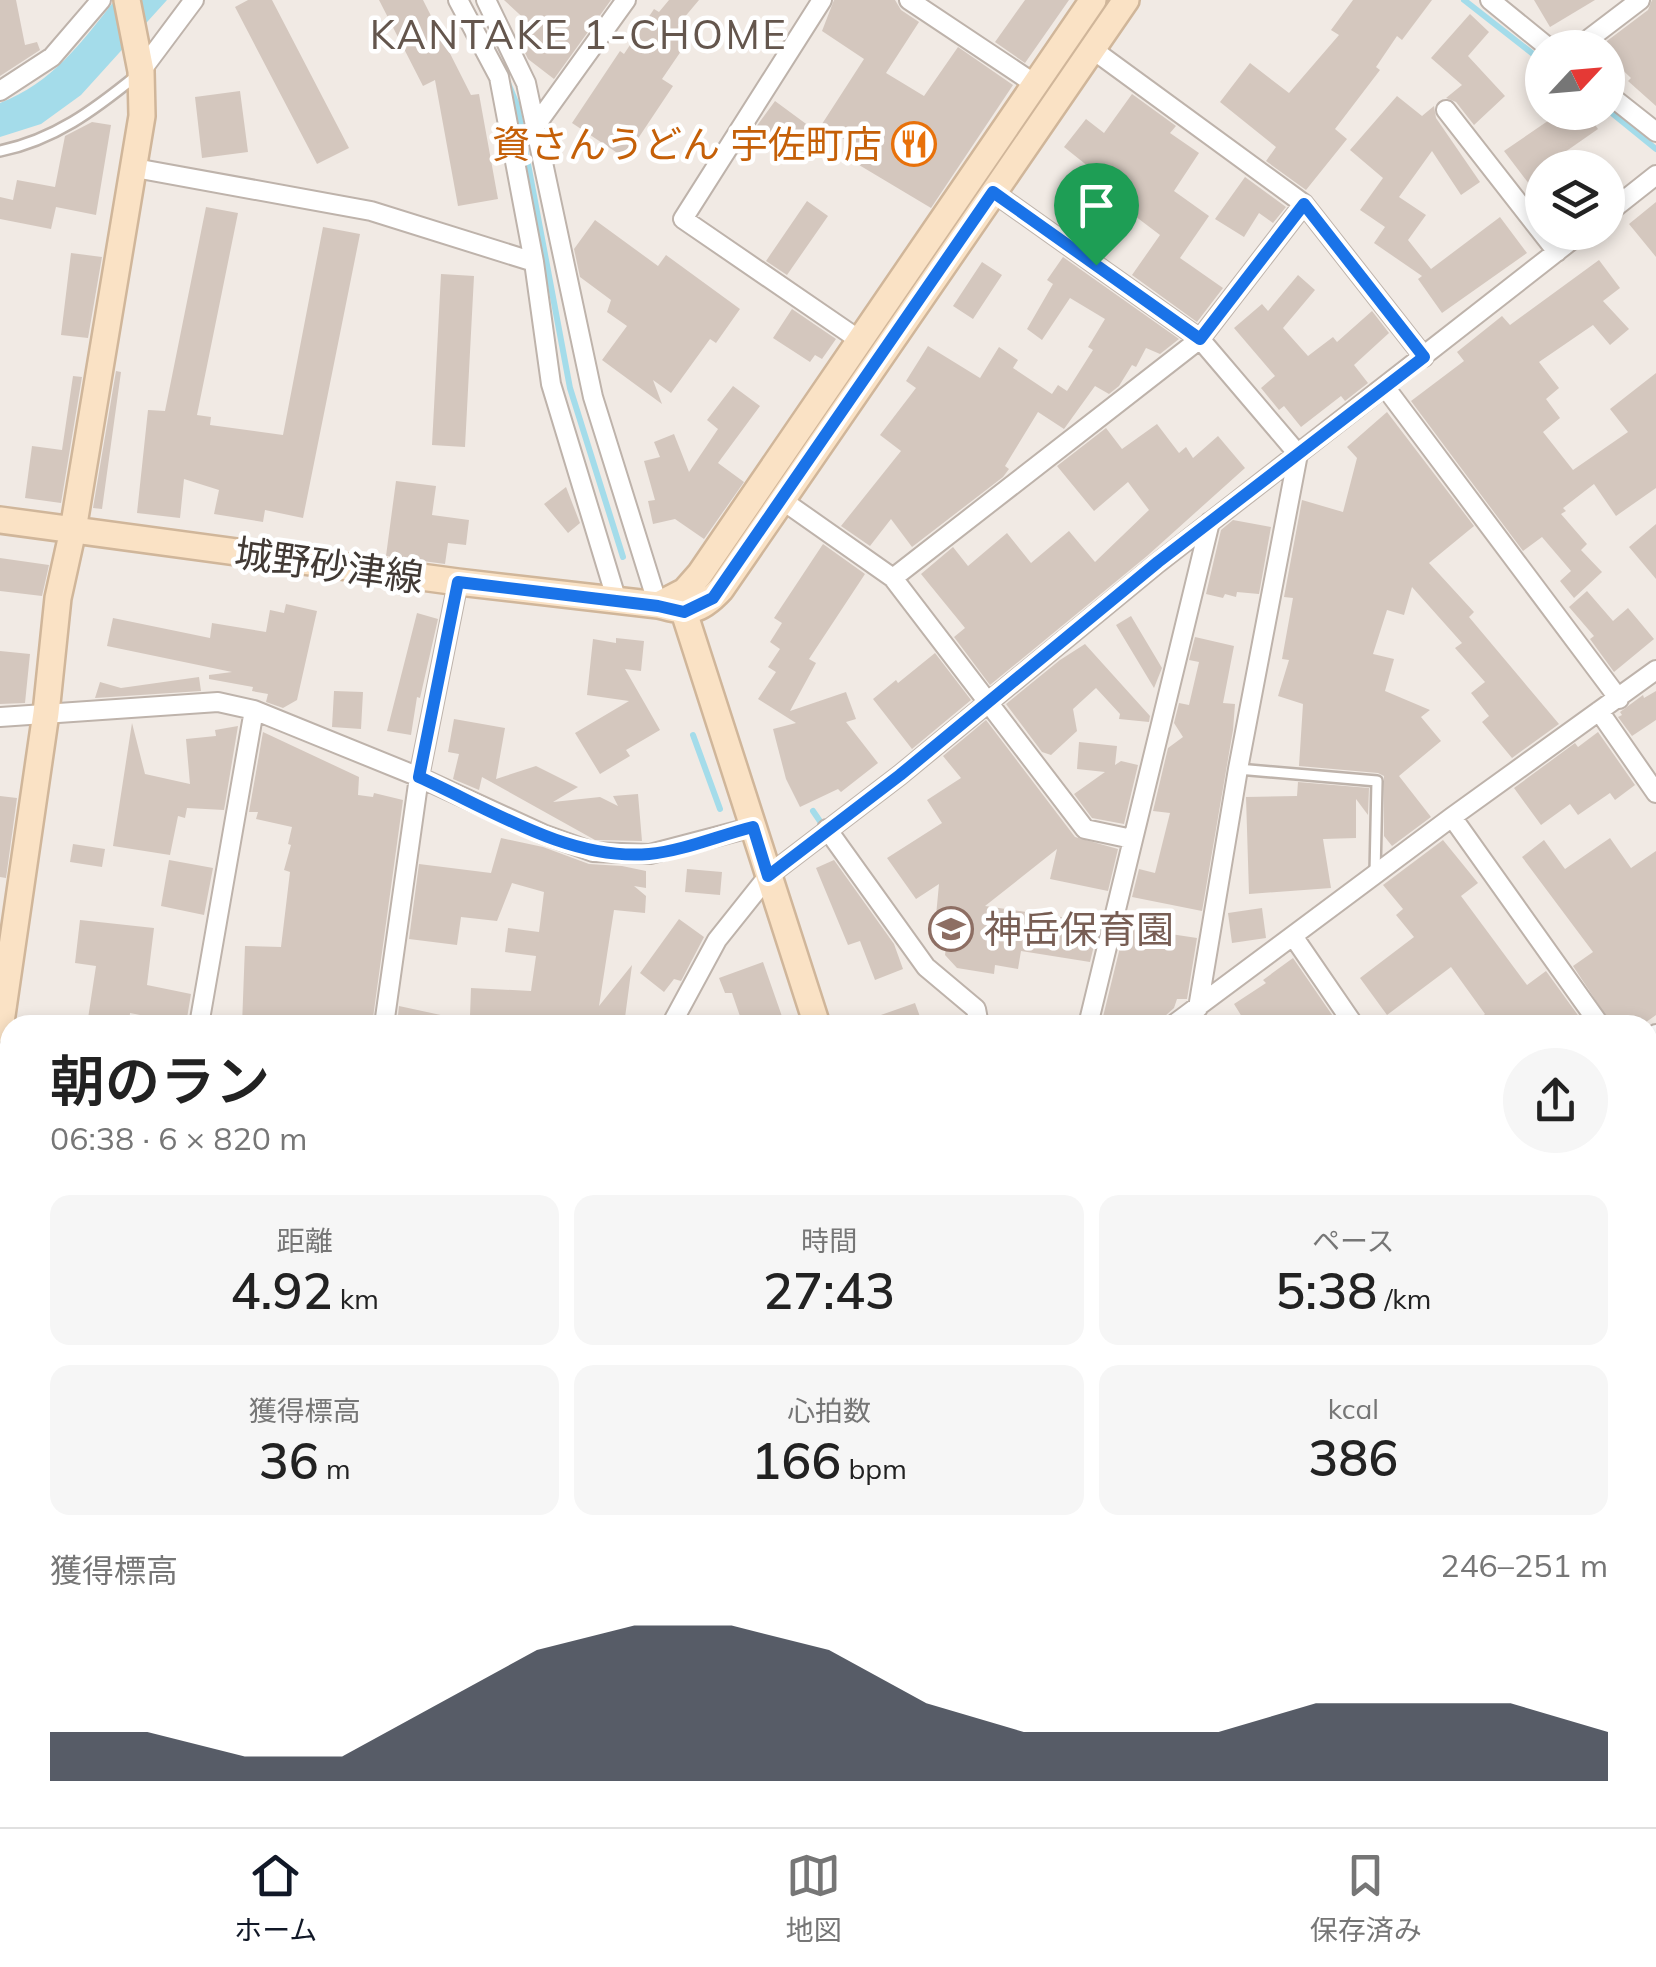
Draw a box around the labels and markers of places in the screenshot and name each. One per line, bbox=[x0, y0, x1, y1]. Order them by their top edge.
place label: 資さんうどん 宇佐町店 bbox=[492, 120, 882, 168]
restaurant icon: 資さんうどん 宇佐町店 bbox=[891, 121, 937, 167]
pin bbox=[1054, 163, 1139, 266]
place label: 神岳保育園 bbox=[984, 905, 1174, 953]
school or university icon: 神岳保育園 bbox=[928, 906, 974, 952]

